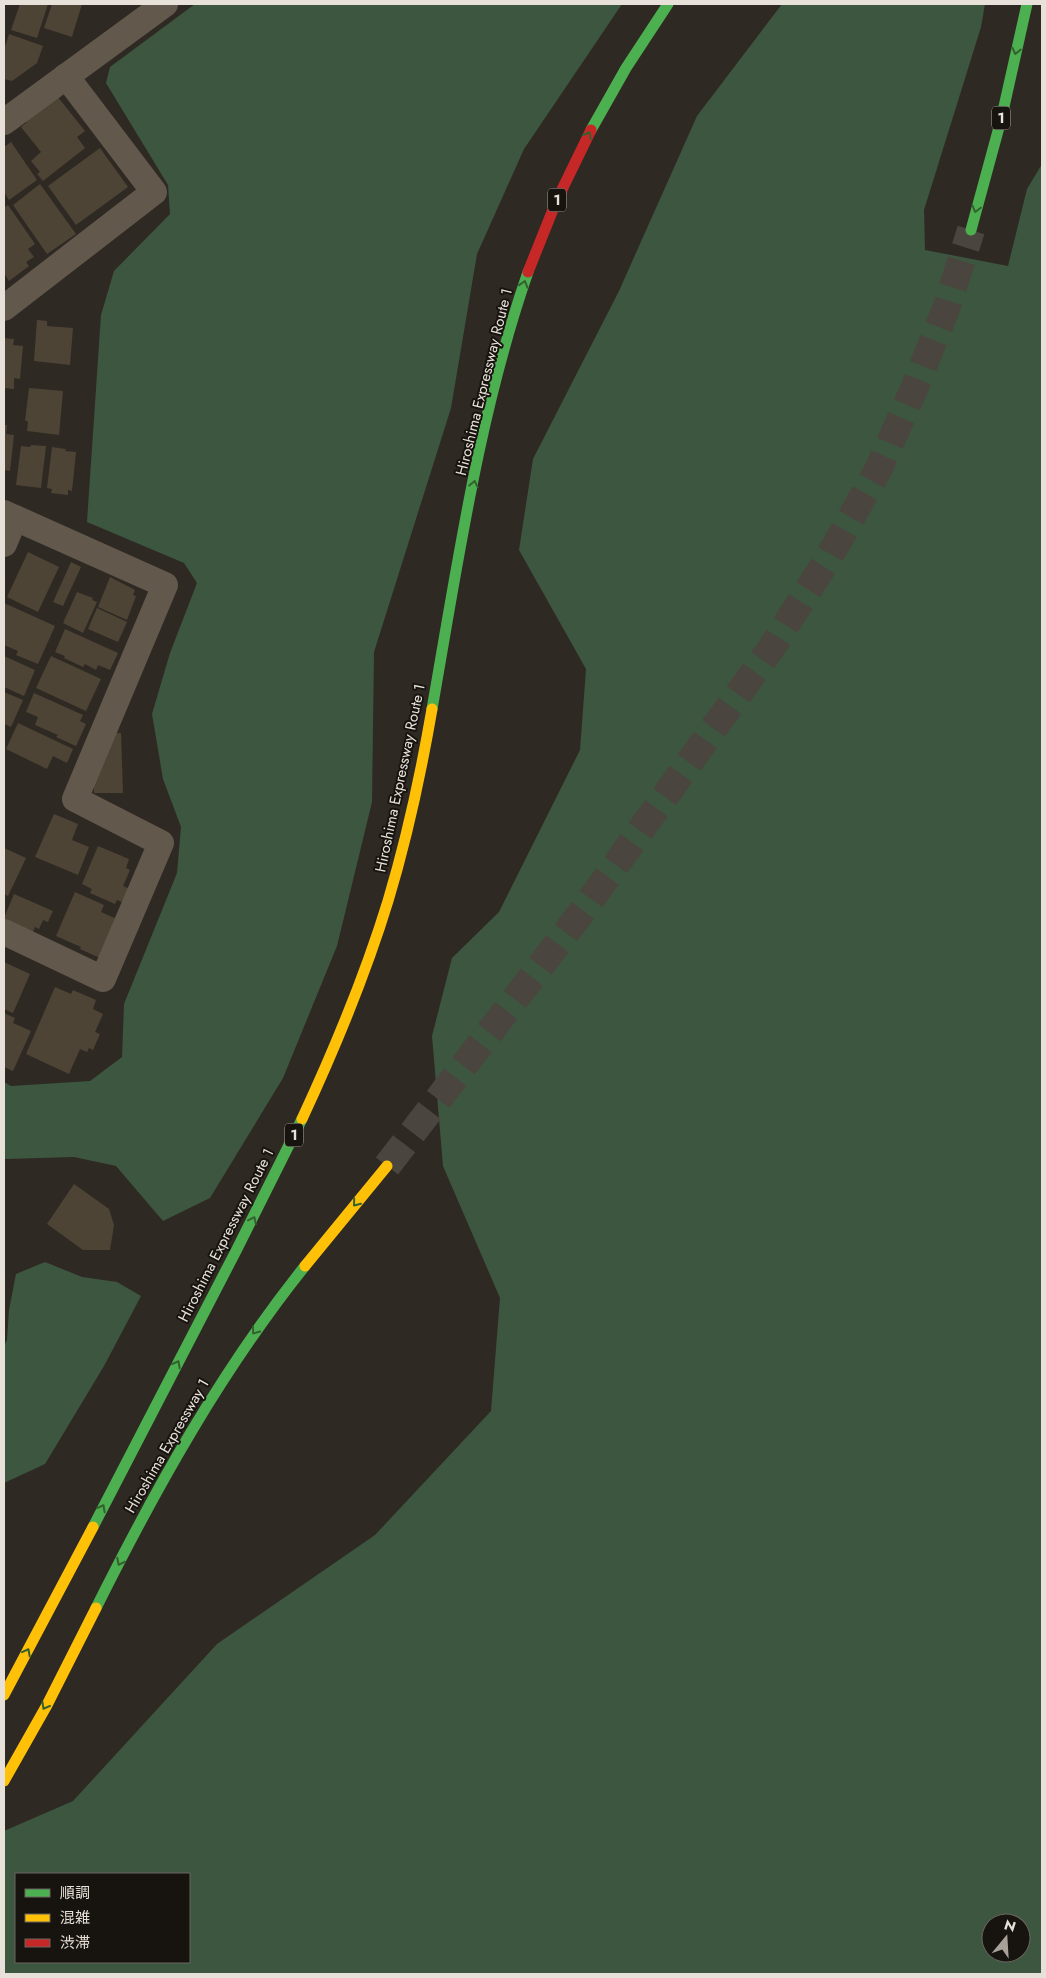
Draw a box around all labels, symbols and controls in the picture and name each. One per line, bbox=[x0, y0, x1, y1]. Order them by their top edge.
one-way arrow bbox=[1011, 47, 1022, 56]
road number: 1 bbox=[992, 106, 1010, 130]
one-way arrow bbox=[582, 131, 592, 140]
road number: 1 bbox=[548, 188, 566, 212]
one-way arrow bbox=[972, 204, 982, 212]
one-way arrow bbox=[519, 281, 529, 289]
street label: Hiroshima Expressway Route 1 bbox=[450, 286, 518, 478]
one-way arrow bbox=[468, 479, 479, 488]
street label: Hiroshima Expressway Route 1 bbox=[369, 682, 431, 874]
road number: 1 bbox=[285, 1124, 303, 1146]
street label: Hiroshima Expressway Route 1 bbox=[173, 1144, 279, 1326]
one-way arrow bbox=[352, 1198, 361, 1207]
one-way arrow bbox=[247, 1216, 257, 1225]
one-way arrow bbox=[253, 1325, 261, 1334]
one-way arrow bbox=[171, 1360, 181, 1369]
street label: Hiroshima Expressway 1 bbox=[119, 1375, 215, 1517]
one-way arrow bbox=[96, 1504, 106, 1513]
one-way arrow bbox=[116, 1556, 126, 1565]
one-way arrow bbox=[21, 1648, 31, 1657]
one-way arrow bbox=[42, 1701, 52, 1710]
legend bbox=[15, 1873, 190, 1963]
text: 順調 bbox=[60, 1882, 90, 1904]
text: 混雑 bbox=[60, 1907, 90, 1929]
north arrow bbox=[981, 1913, 1031, 1963]
text: N bbox=[1002, 1914, 1018, 1937]
text: 渋滞 bbox=[60, 1932, 90, 1954]

